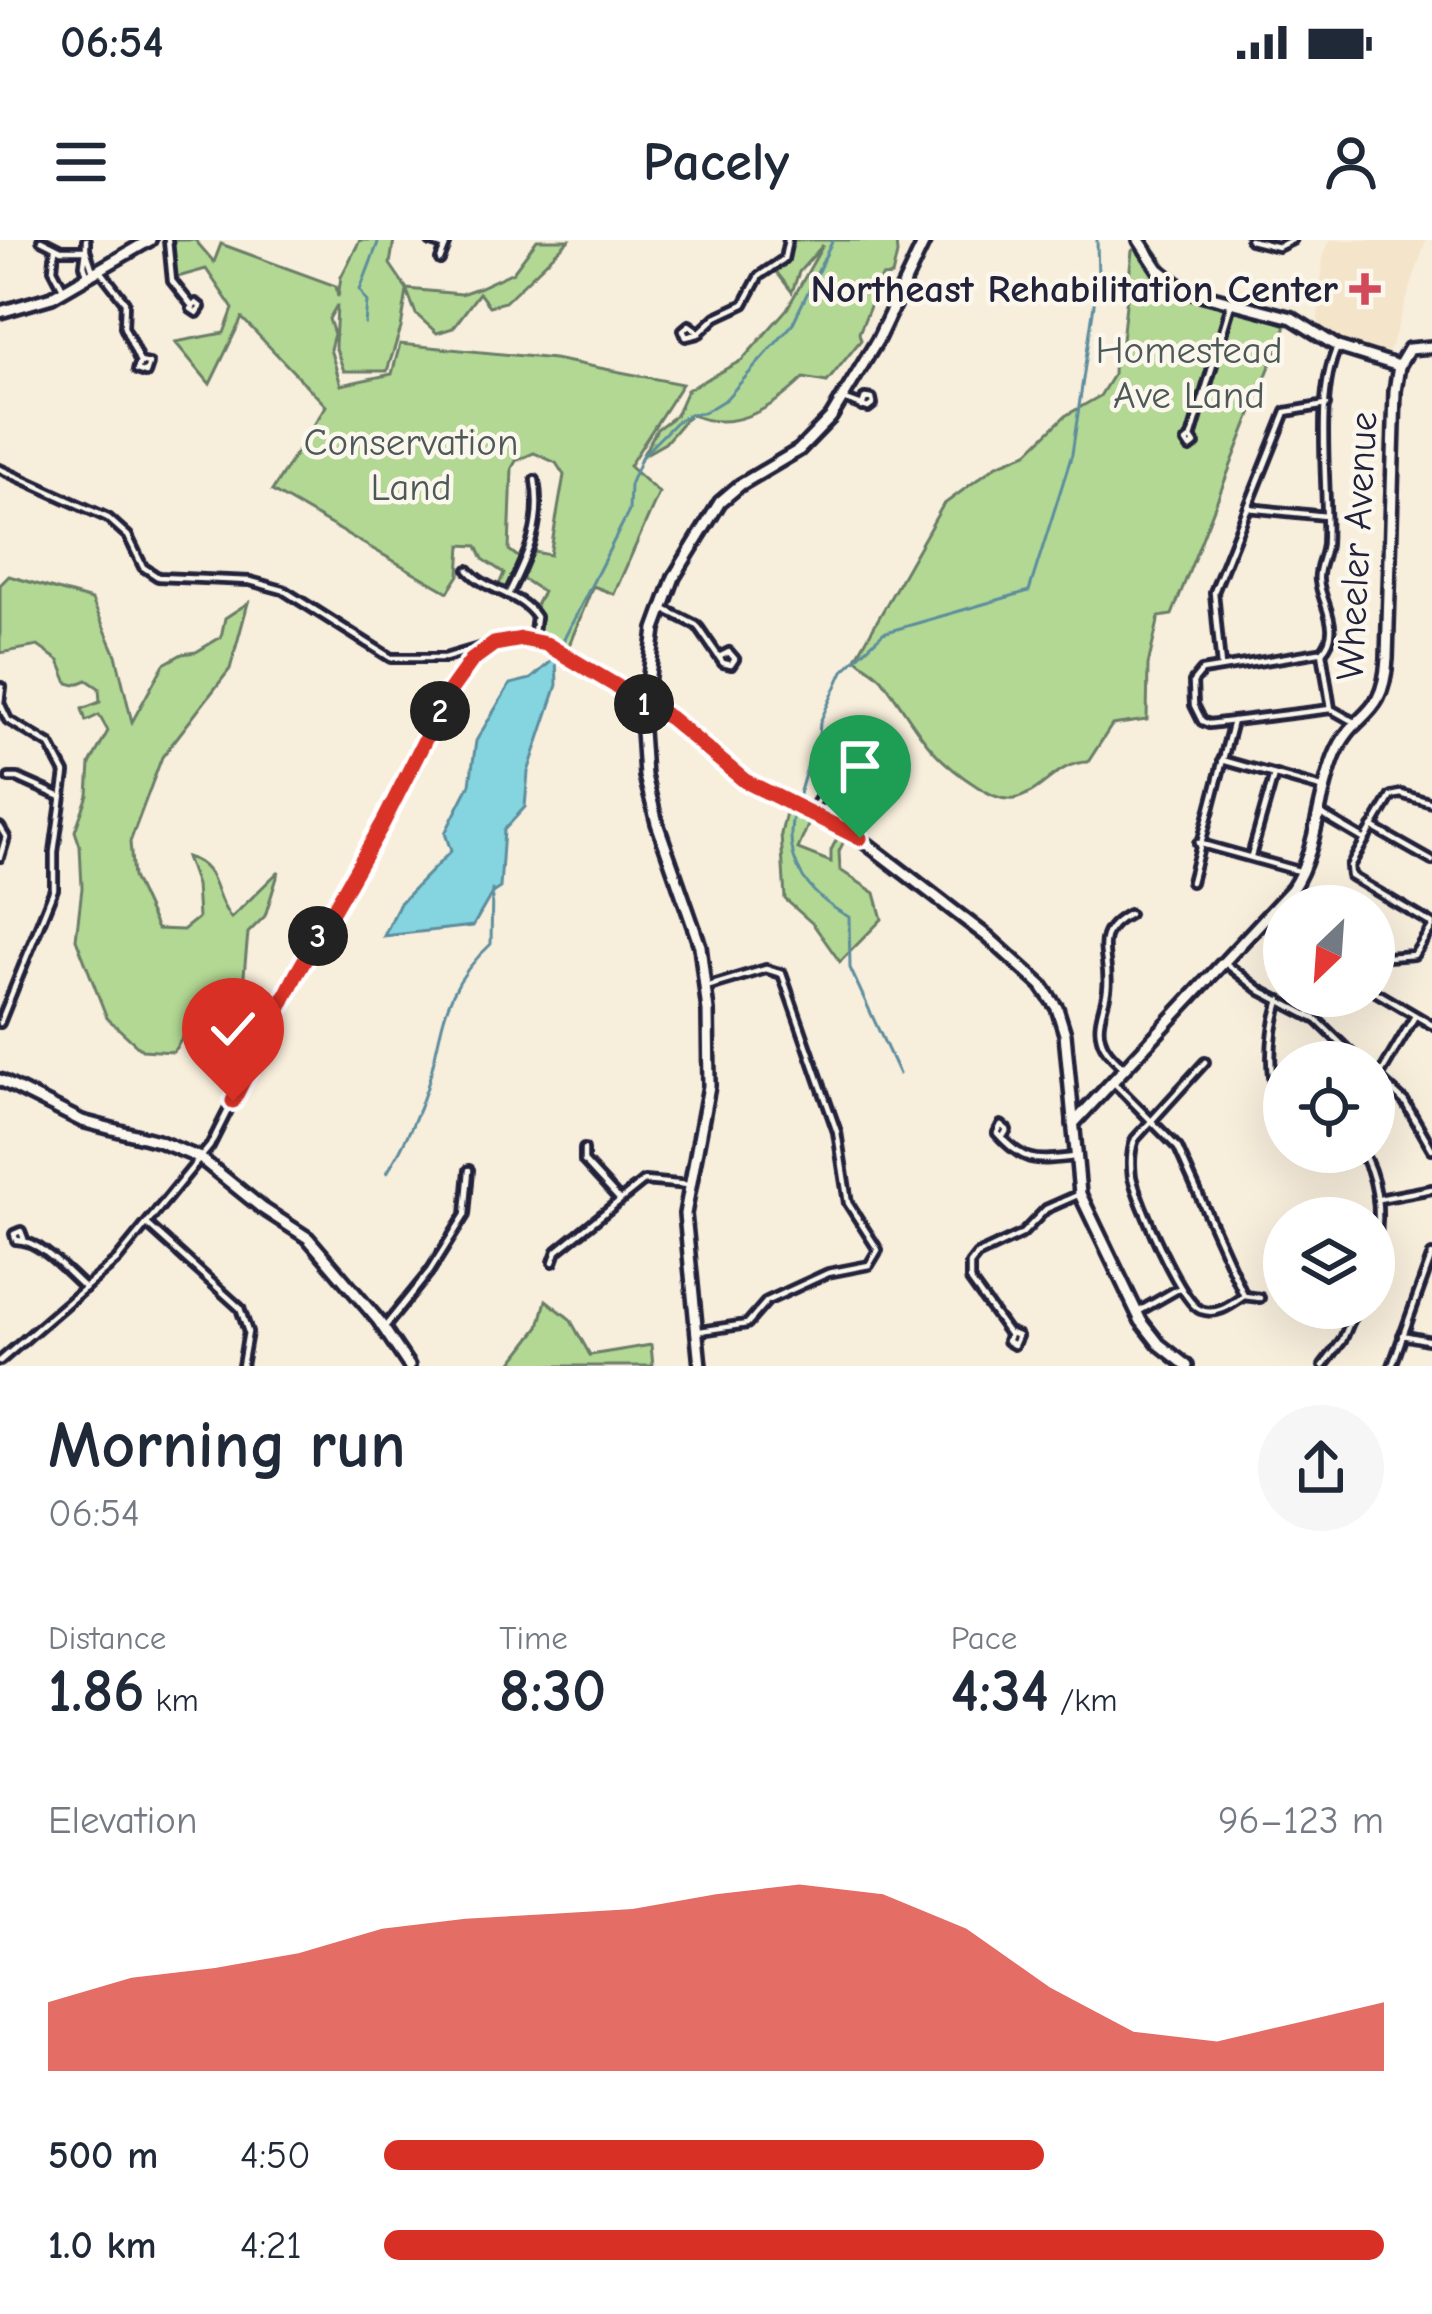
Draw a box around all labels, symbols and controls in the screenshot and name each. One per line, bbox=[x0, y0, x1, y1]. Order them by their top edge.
text: 06:54 bbox=[60, 16, 164, 68]
icon: menu bbox=[48, 129, 114, 195]
icon: person bbox=[1318, 129, 1384, 195]
text: Pacely bbox=[643, 131, 789, 194]
place label: Northeast Rehabilitation Center bbox=[811, 267, 1338, 312]
marker: Northeast Rehabilitation Center bbox=[1349, 273, 1381, 305]
park label: Homestead Ave Land bbox=[1095, 328, 1283, 418]
street label: Wheeler Avenue bbox=[1327, 410, 1387, 682]
park label: Conservation Land bbox=[303, 420, 519, 510]
pin: 1 bbox=[614, 674, 674, 734]
pin: 2 bbox=[410, 681, 470, 741]
text: 1 bbox=[638, 685, 650, 723]
text: 2 bbox=[432, 692, 448, 730]
pin bbox=[809, 715, 911, 838]
icon: arrive bbox=[827, 733, 893, 799]
north arrow bbox=[1263, 885, 1395, 1017]
map controls bbox=[1263, 885, 1395, 1329]
pin: 3 bbox=[288, 906, 348, 966]
text: 3 bbox=[310, 917, 326, 955]
pin bbox=[182, 978, 284, 1101]
icon: check bbox=[200, 996, 266, 1062]
button: locate bbox=[1263, 1041, 1395, 1173]
button: layers bbox=[1263, 1197, 1395, 1329]
button: share bbox=[1258, 1405, 1384, 1531]
text: Morning run bbox=[48, 1408, 406, 1484]
text: 06:54 bbox=[48, 1491, 140, 1536]
text: Distance bbox=[48, 1619, 166, 1657]
text: Time bbox=[499, 1619, 568, 1657]
text: Pace bbox=[951, 1619, 1017, 1657]
text: 1.86 bbox=[48, 1657, 145, 1726]
text: 8:30 bbox=[499, 1657, 606, 1726]
text: 4:34 bbox=[951, 1657, 1049, 1726]
text: km bbox=[145, 1681, 199, 1719]
text: /km bbox=[1049, 1681, 1118, 1719]
text: Elevation bbox=[48, 1798, 197, 1843]
text: 96–123 m bbox=[1218, 1798, 1384, 1843]
text: 500 m bbox=[48, 2133, 158, 2178]
text: 4:50 bbox=[240, 2133, 311, 2178]
text: 1.0 km bbox=[48, 2223, 157, 2268]
text: 4:21 bbox=[240, 2223, 302, 2268]

